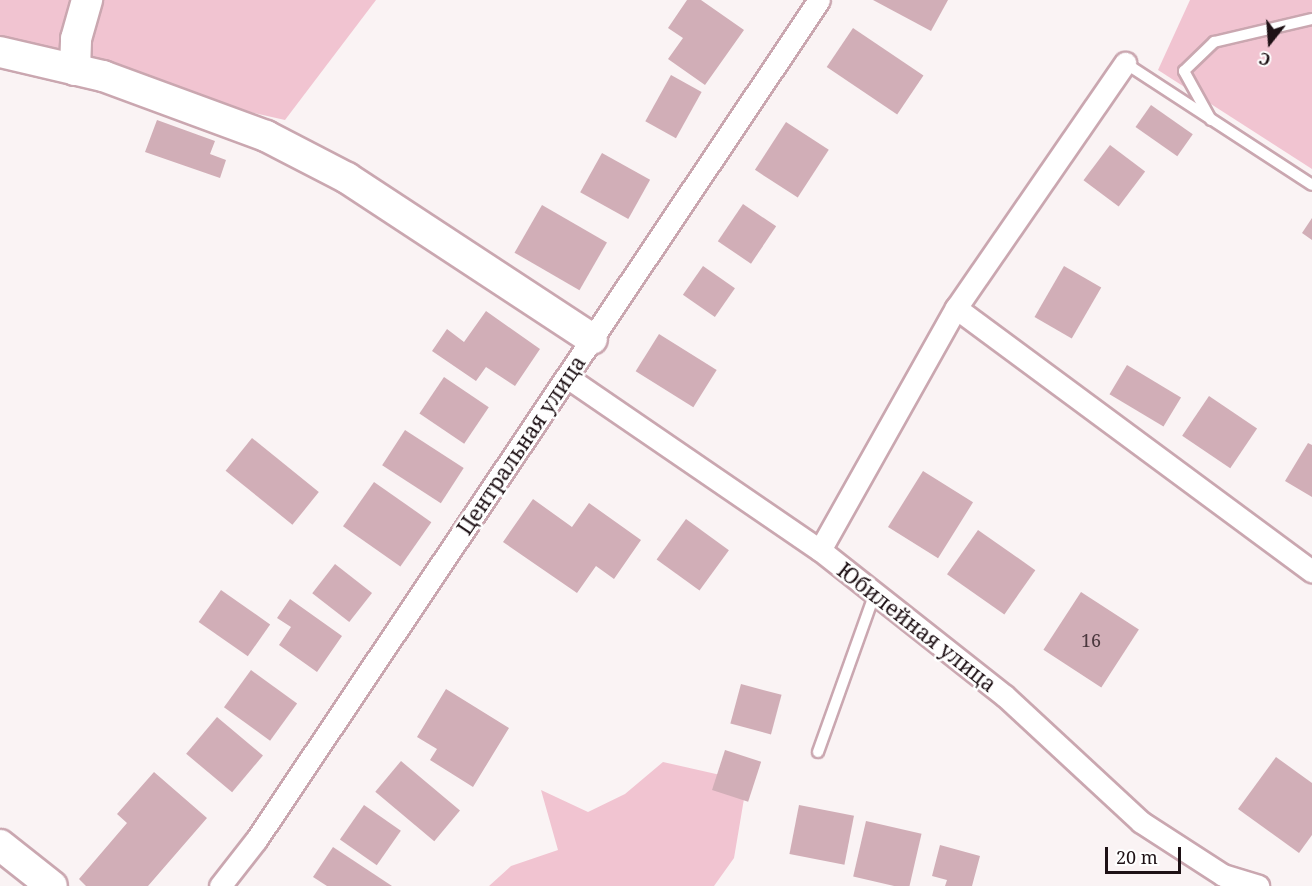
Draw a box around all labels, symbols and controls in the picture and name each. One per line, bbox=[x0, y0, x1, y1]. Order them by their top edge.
north arrow bbox=[1240, 12, 1300, 72]
text: С bbox=[1256, 47, 1273, 71]
street label: Центральная улица bbox=[452, 351, 590, 539]
street label: Юбилейная улица bbox=[833, 557, 1001, 697]
house number: 16 bbox=[1081, 629, 1101, 651]
scale bar bbox=[1108, 835, 1184, 873]
text: 20 m bbox=[1116, 845, 1158, 869]

